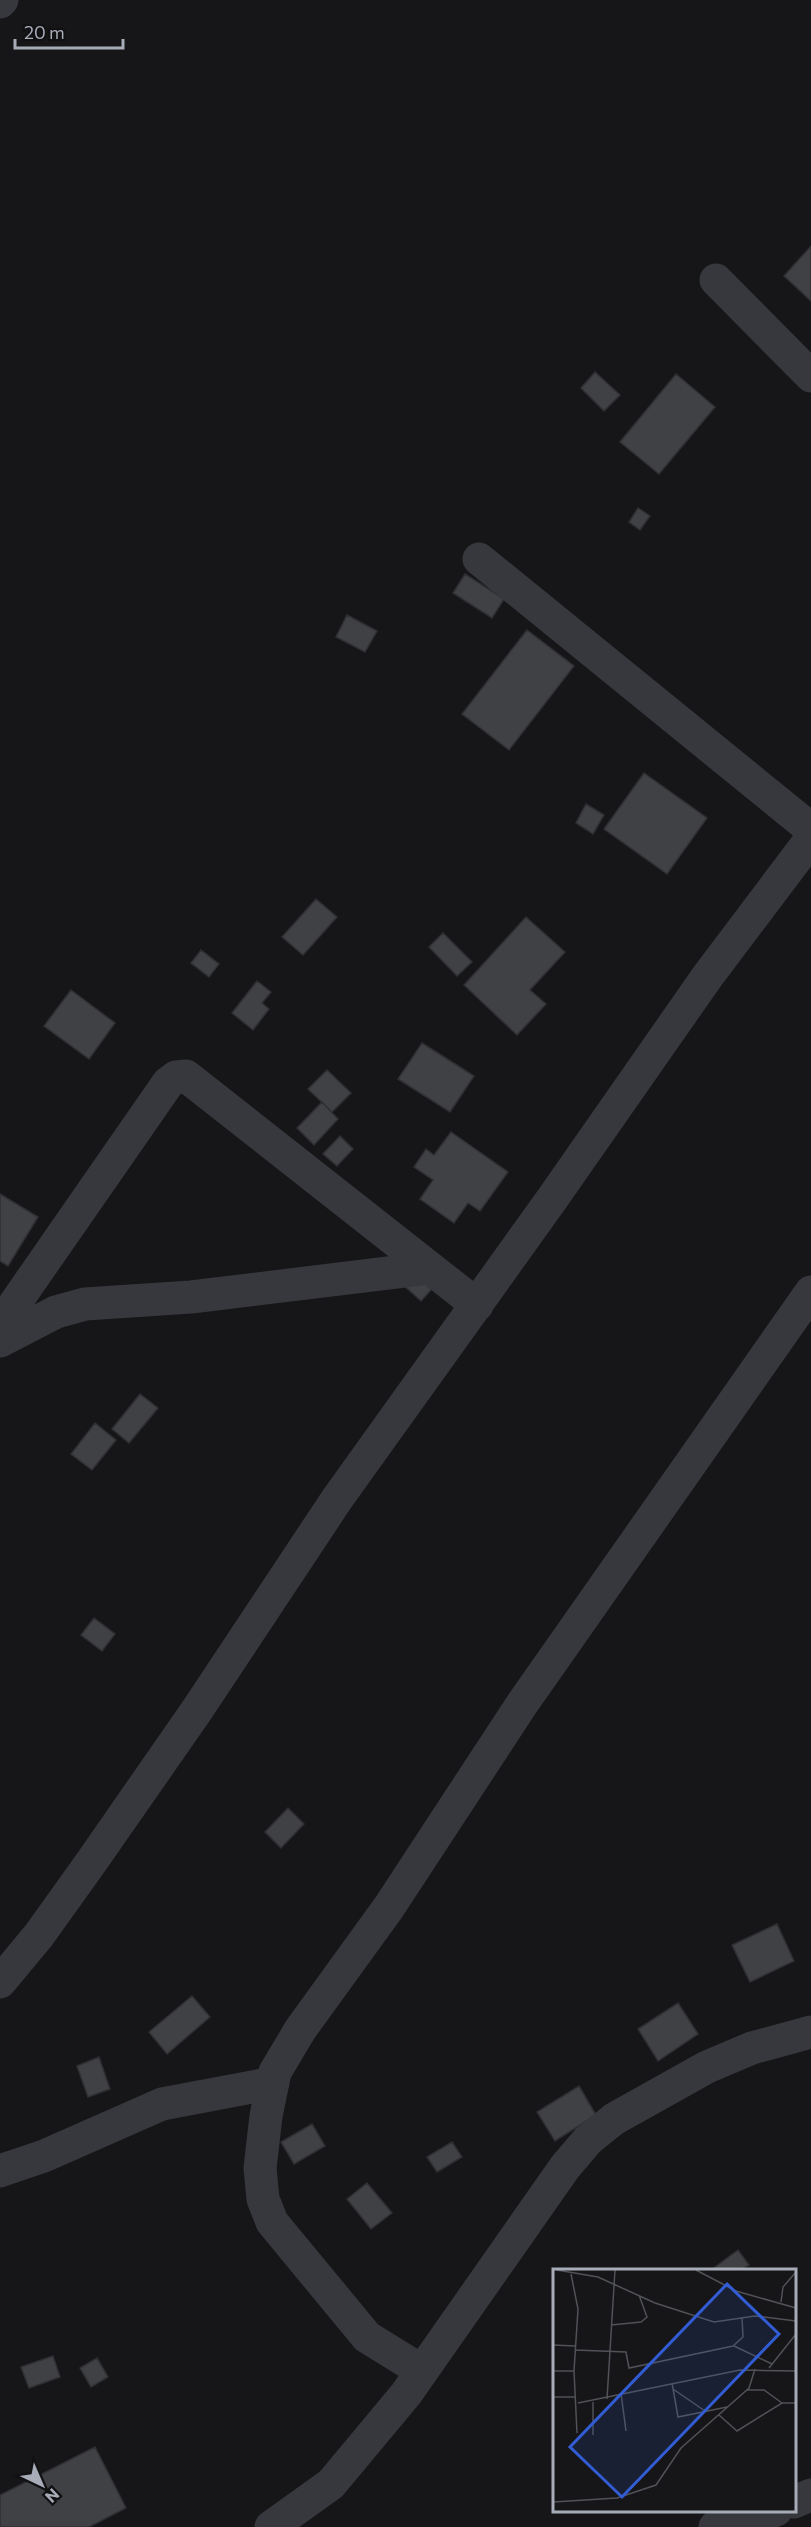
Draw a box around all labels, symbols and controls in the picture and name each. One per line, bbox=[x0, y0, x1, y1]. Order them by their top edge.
scale bar bbox=[15, 12, 123, 50]
text: 20 m bbox=[24, 21, 65, 43]
inset map bbox=[553, 2269, 796, 2512]
north arrow bbox=[12, 2455, 72, 2515]
text: N bbox=[42, 2485, 64, 2507]

